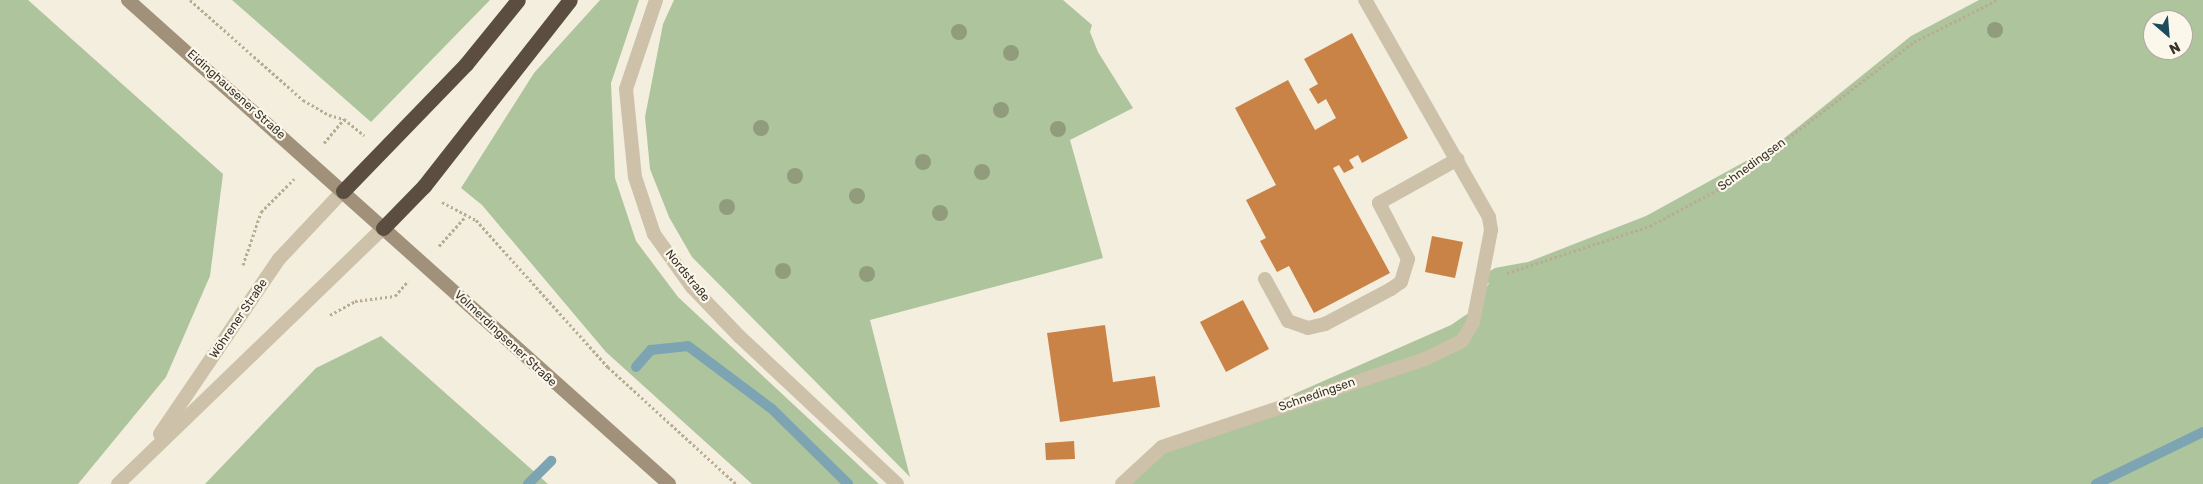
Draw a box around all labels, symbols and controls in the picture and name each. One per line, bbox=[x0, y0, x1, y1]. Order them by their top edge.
north arrow bbox=[2143, 10, 2193, 60]
text: N bbox=[2166, 38, 2183, 58]
street label: Eidinghausener Straße bbox=[184, 47, 288, 143]
street label: Schnedingsen bbox=[1715, 136, 1789, 194]
street label: Nordstraße bbox=[662, 247, 712, 305]
street label: Wöhrener Straße bbox=[207, 276, 271, 362]
street label: Volmerdingsener Straße bbox=[451, 288, 559, 390]
street label: Schnedingsen bbox=[1277, 375, 1357, 415]

